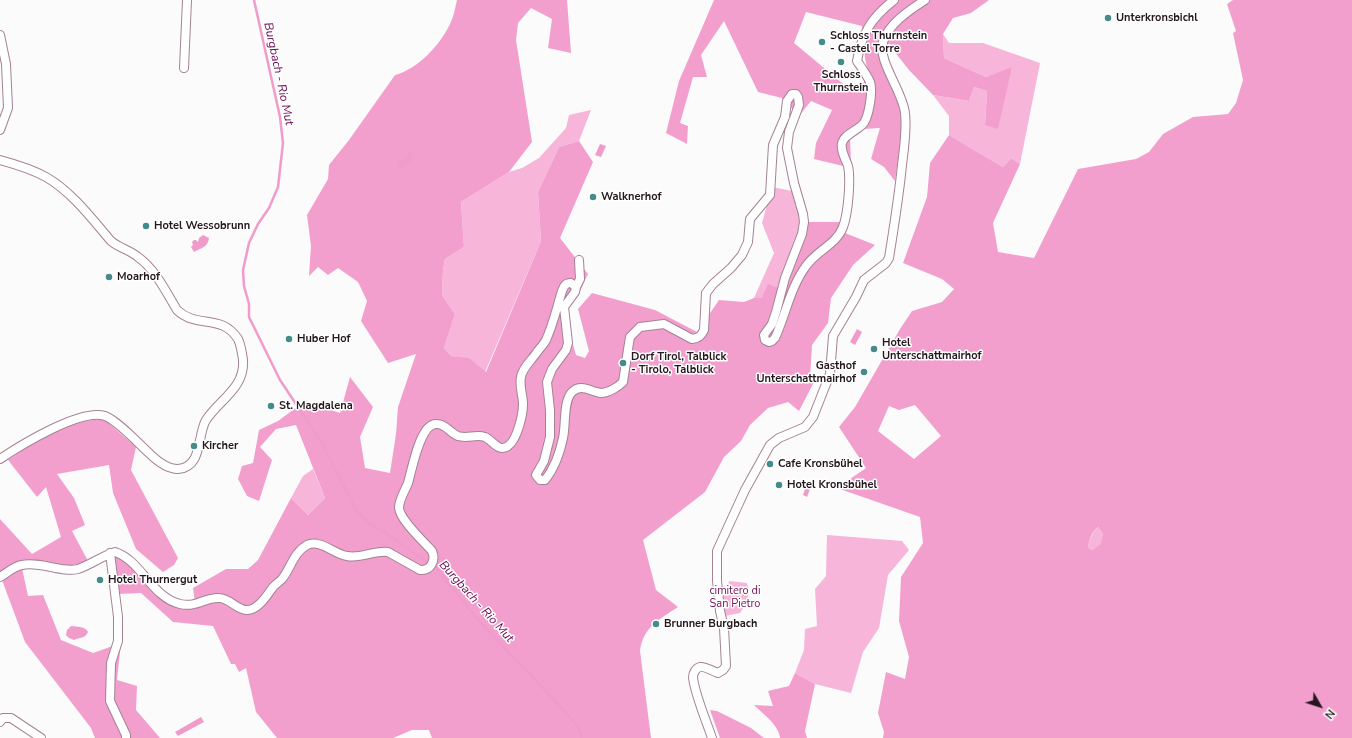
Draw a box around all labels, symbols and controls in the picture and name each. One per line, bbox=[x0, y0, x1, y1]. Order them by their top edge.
place label: Unterkronsbichl bbox=[1116, 11, 1198, 25]
marker: Unterkronsbichl bbox=[1103, 13, 1113, 23]
water label: Burgbach - Rio Mut bbox=[260, 21, 296, 127]
place label: Schloss Thurnstein - Castel Torre bbox=[830, 29, 927, 55]
marker: Schloss Thurnstein - Castel Torre bbox=[817, 37, 827, 47]
marker: Schloss Thurnstein bbox=[836, 57, 846, 67]
place label: Schloss Thurnstein bbox=[813, 68, 869, 94]
place label: Walknerhof bbox=[601, 190, 661, 204]
marker: Walknerhof bbox=[588, 192, 598, 202]
place label: Hotel Wessobrunn bbox=[154, 219, 250, 233]
marker: Hotel Wessobrunn bbox=[141, 221, 151, 231]
place label: Moarhof bbox=[117, 270, 160, 284]
marker: Moarhof bbox=[104, 272, 114, 282]
place label: Huber Hof bbox=[297, 332, 351, 346]
marker: Huber Hof bbox=[284, 334, 294, 344]
place label: Hotel Unterschattmairhof bbox=[882, 336, 982, 362]
marker: Hotel Unterschattmairhof bbox=[869, 344, 879, 354]
place label: Dorf Tirol, Talblick - Tirolo, Talblick bbox=[631, 350, 726, 376]
marker: Dorf Tirol, Talblick - Tirolo, Talblick bbox=[618, 358, 628, 368]
place label: Gasthof Unterschattmairhof bbox=[756, 359, 856, 385]
marker: Gasthof Unterschattmairhof bbox=[859, 367, 869, 377]
place label: St. Magdalena bbox=[279, 399, 353, 413]
marker: St. Magdalena bbox=[266, 401, 276, 411]
place label: Kircher bbox=[202, 439, 238, 453]
marker: Kircher bbox=[189, 441, 199, 451]
place label: Cafe Kronsbühel bbox=[778, 457, 863, 471]
marker: Cafe Kronsbühel bbox=[765, 459, 775, 469]
place label: Hotel Kronsbühel bbox=[787, 478, 877, 492]
marker: Hotel Kronsbühel bbox=[774, 480, 784, 490]
water label: Burgbach - Rio Mut bbox=[436, 558, 516, 646]
place label: Hotel Thurnergut bbox=[108, 573, 197, 587]
marker: Hotel Thurnergut bbox=[95, 575, 105, 585]
park label: cimitero di San Pietro bbox=[709, 584, 761, 610]
place label: Brunner Burgbach bbox=[664, 617, 757, 631]
marker: Brunner Burgbach bbox=[651, 619, 661, 629]
north arrow bbox=[1300, 686, 1340, 726]
text: N bbox=[1321, 706, 1338, 722]

